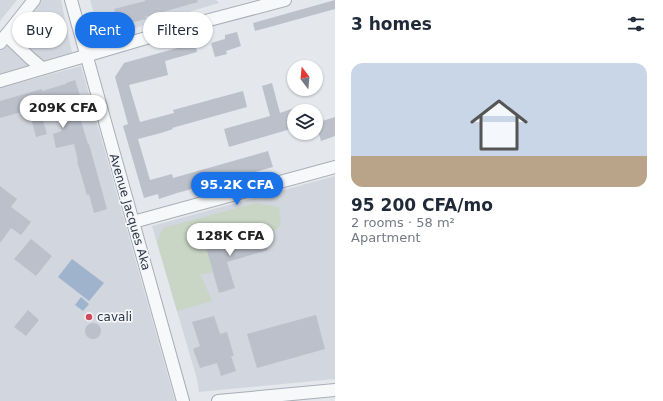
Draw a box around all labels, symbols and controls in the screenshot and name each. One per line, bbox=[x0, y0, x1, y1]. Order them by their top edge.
chip: Buy bbox=[12, 12, 67, 48]
chip: Rent bbox=[75, 12, 135, 48]
chip: Filters bbox=[143, 12, 213, 48]
icon: filters bbox=[625, 13, 647, 35]
text: 3 homes bbox=[351, 14, 432, 34]
north arrow bbox=[287, 60, 323, 96]
map controls bbox=[287, 60, 323, 140]
icon: home bbox=[463, 89, 535, 161]
pin: 209K CFA bbox=[22, 95, 104, 129]
text: 209K CFA bbox=[29, 100, 97, 115]
button: layers bbox=[287, 104, 323, 140]
street label: Avenue Jacques Aka bbox=[107, 152, 153, 272]
pin: 95.2K CFA bbox=[191, 172, 283, 206]
text: 95.2K CFA bbox=[200, 177, 274, 192]
text: 95 200 CFA/mo bbox=[351, 195, 493, 215]
text: 2 rooms · 58 m² bbox=[351, 215, 455, 230]
pin: 128K CFA bbox=[189, 223, 271, 257]
text: 128K CFA bbox=[196, 228, 264, 243]
text: Apartment bbox=[351, 230, 421, 245]
place label: cavali bbox=[97, 310, 132, 324]
marker: cavali bbox=[84, 312, 94, 322]

